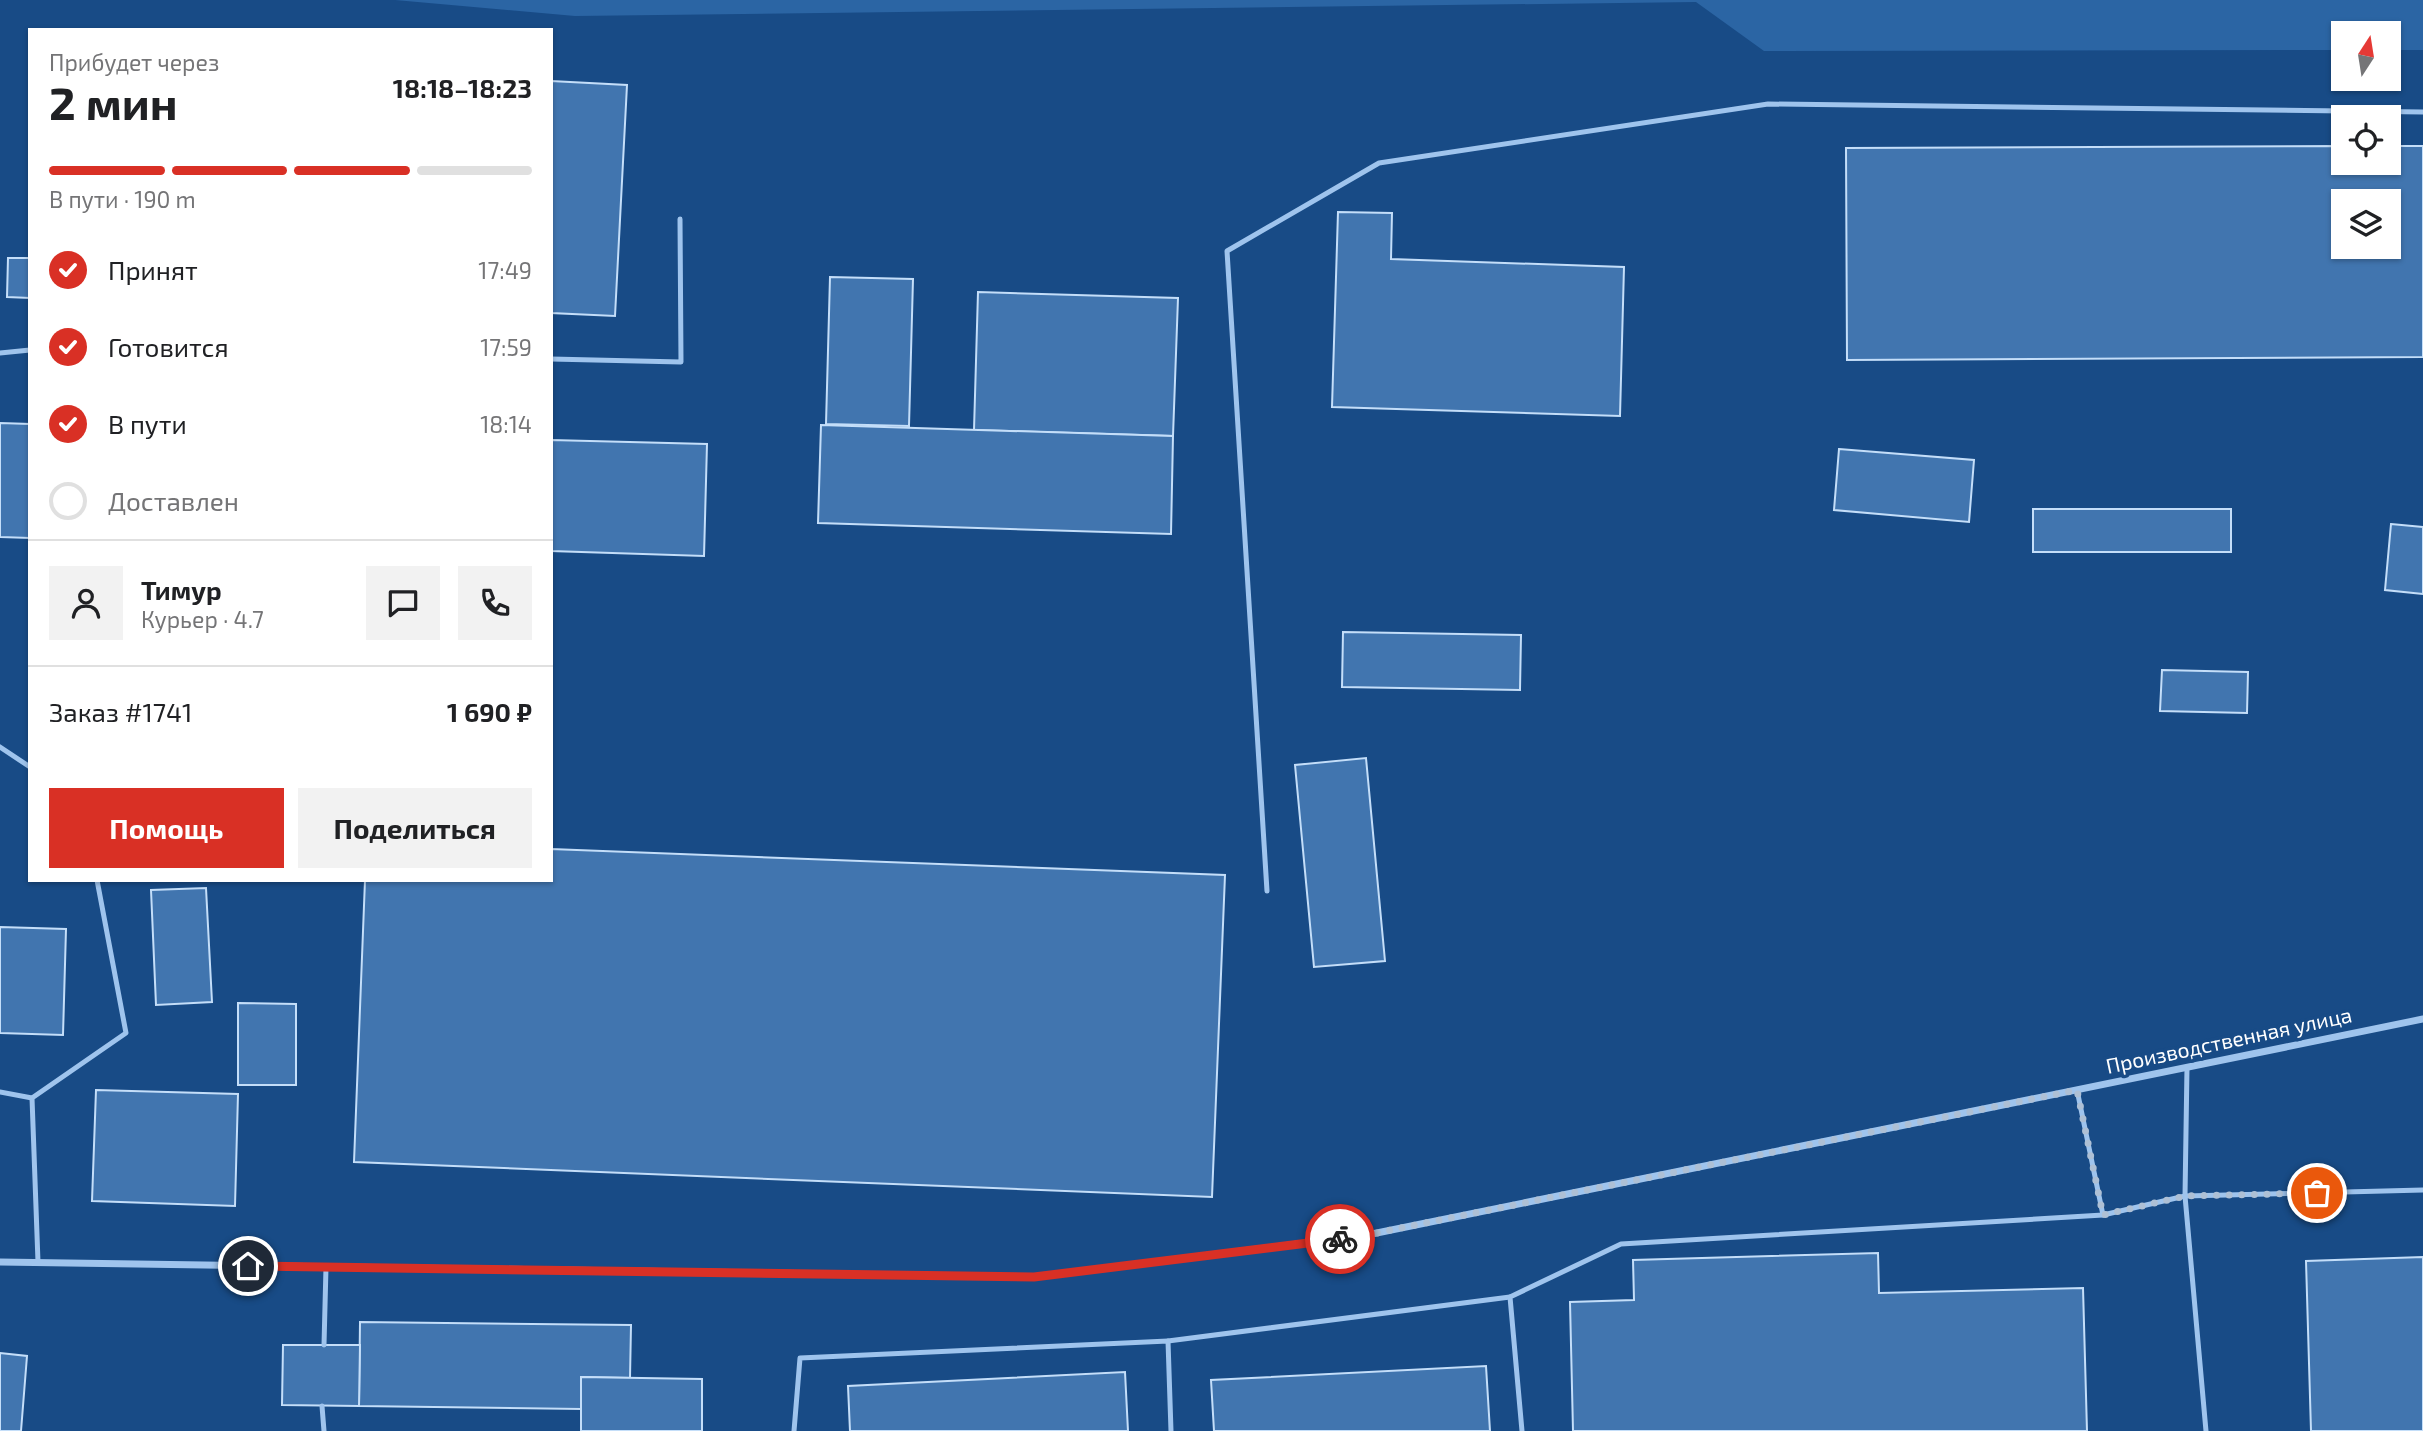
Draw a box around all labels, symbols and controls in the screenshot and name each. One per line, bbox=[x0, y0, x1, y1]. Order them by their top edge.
north arrow bbox=[2331, 21, 2401, 91]
map controls bbox=[2331, 21, 2401, 259]
text: Прибудет через bbox=[49, 48, 219, 76]
text: 18:18–18:23 bbox=[393, 72, 532, 103]
text: 2 мин bbox=[49, 74, 178, 129]
button: locate bbox=[2331, 105, 2401, 175]
text: В пути · 190 m bbox=[49, 185, 196, 213]
button: layers bbox=[2331, 189, 2401, 259]
icon: check bbox=[49, 251, 87, 289]
text: Принят bbox=[108, 254, 198, 285]
text: 17:49 bbox=[478, 256, 532, 284]
icon: check bbox=[49, 328, 87, 366]
text: Готовится bbox=[108, 331, 229, 362]
text: 17:59 bbox=[480, 333, 532, 361]
icon: check bbox=[49, 405, 87, 443]
text: В пути bbox=[108, 408, 187, 439]
text: 18:14 bbox=[480, 410, 532, 438]
text: Доставлен bbox=[108, 485, 239, 516]
button: person bbox=[49, 566, 123, 640]
button: chat bbox=[366, 566, 440, 640]
button: phone bbox=[458, 566, 532, 640]
text: Тимур bbox=[141, 574, 222, 605]
text: Курьер · 4.7 bbox=[141, 605, 264, 633]
text: Заказ #1741 bbox=[49, 696, 192, 727]
text: 1 690 ₽ bbox=[447, 696, 532, 727]
button: Помощь bbox=[49, 788, 284, 868]
button: Поделиться bbox=[298, 788, 532, 868]
street label: Производственная улица bbox=[2103, 1001, 2354, 1079]
pin bbox=[2287, 1163, 2347, 1223]
icon: bag bbox=[2298, 1174, 2336, 1212]
courier bbox=[1305, 1204, 1375, 1274]
icon: bike bbox=[1321, 1220, 1359, 1258]
pin bbox=[218, 1236, 278, 1296]
icon: home bbox=[229, 1247, 267, 1285]

